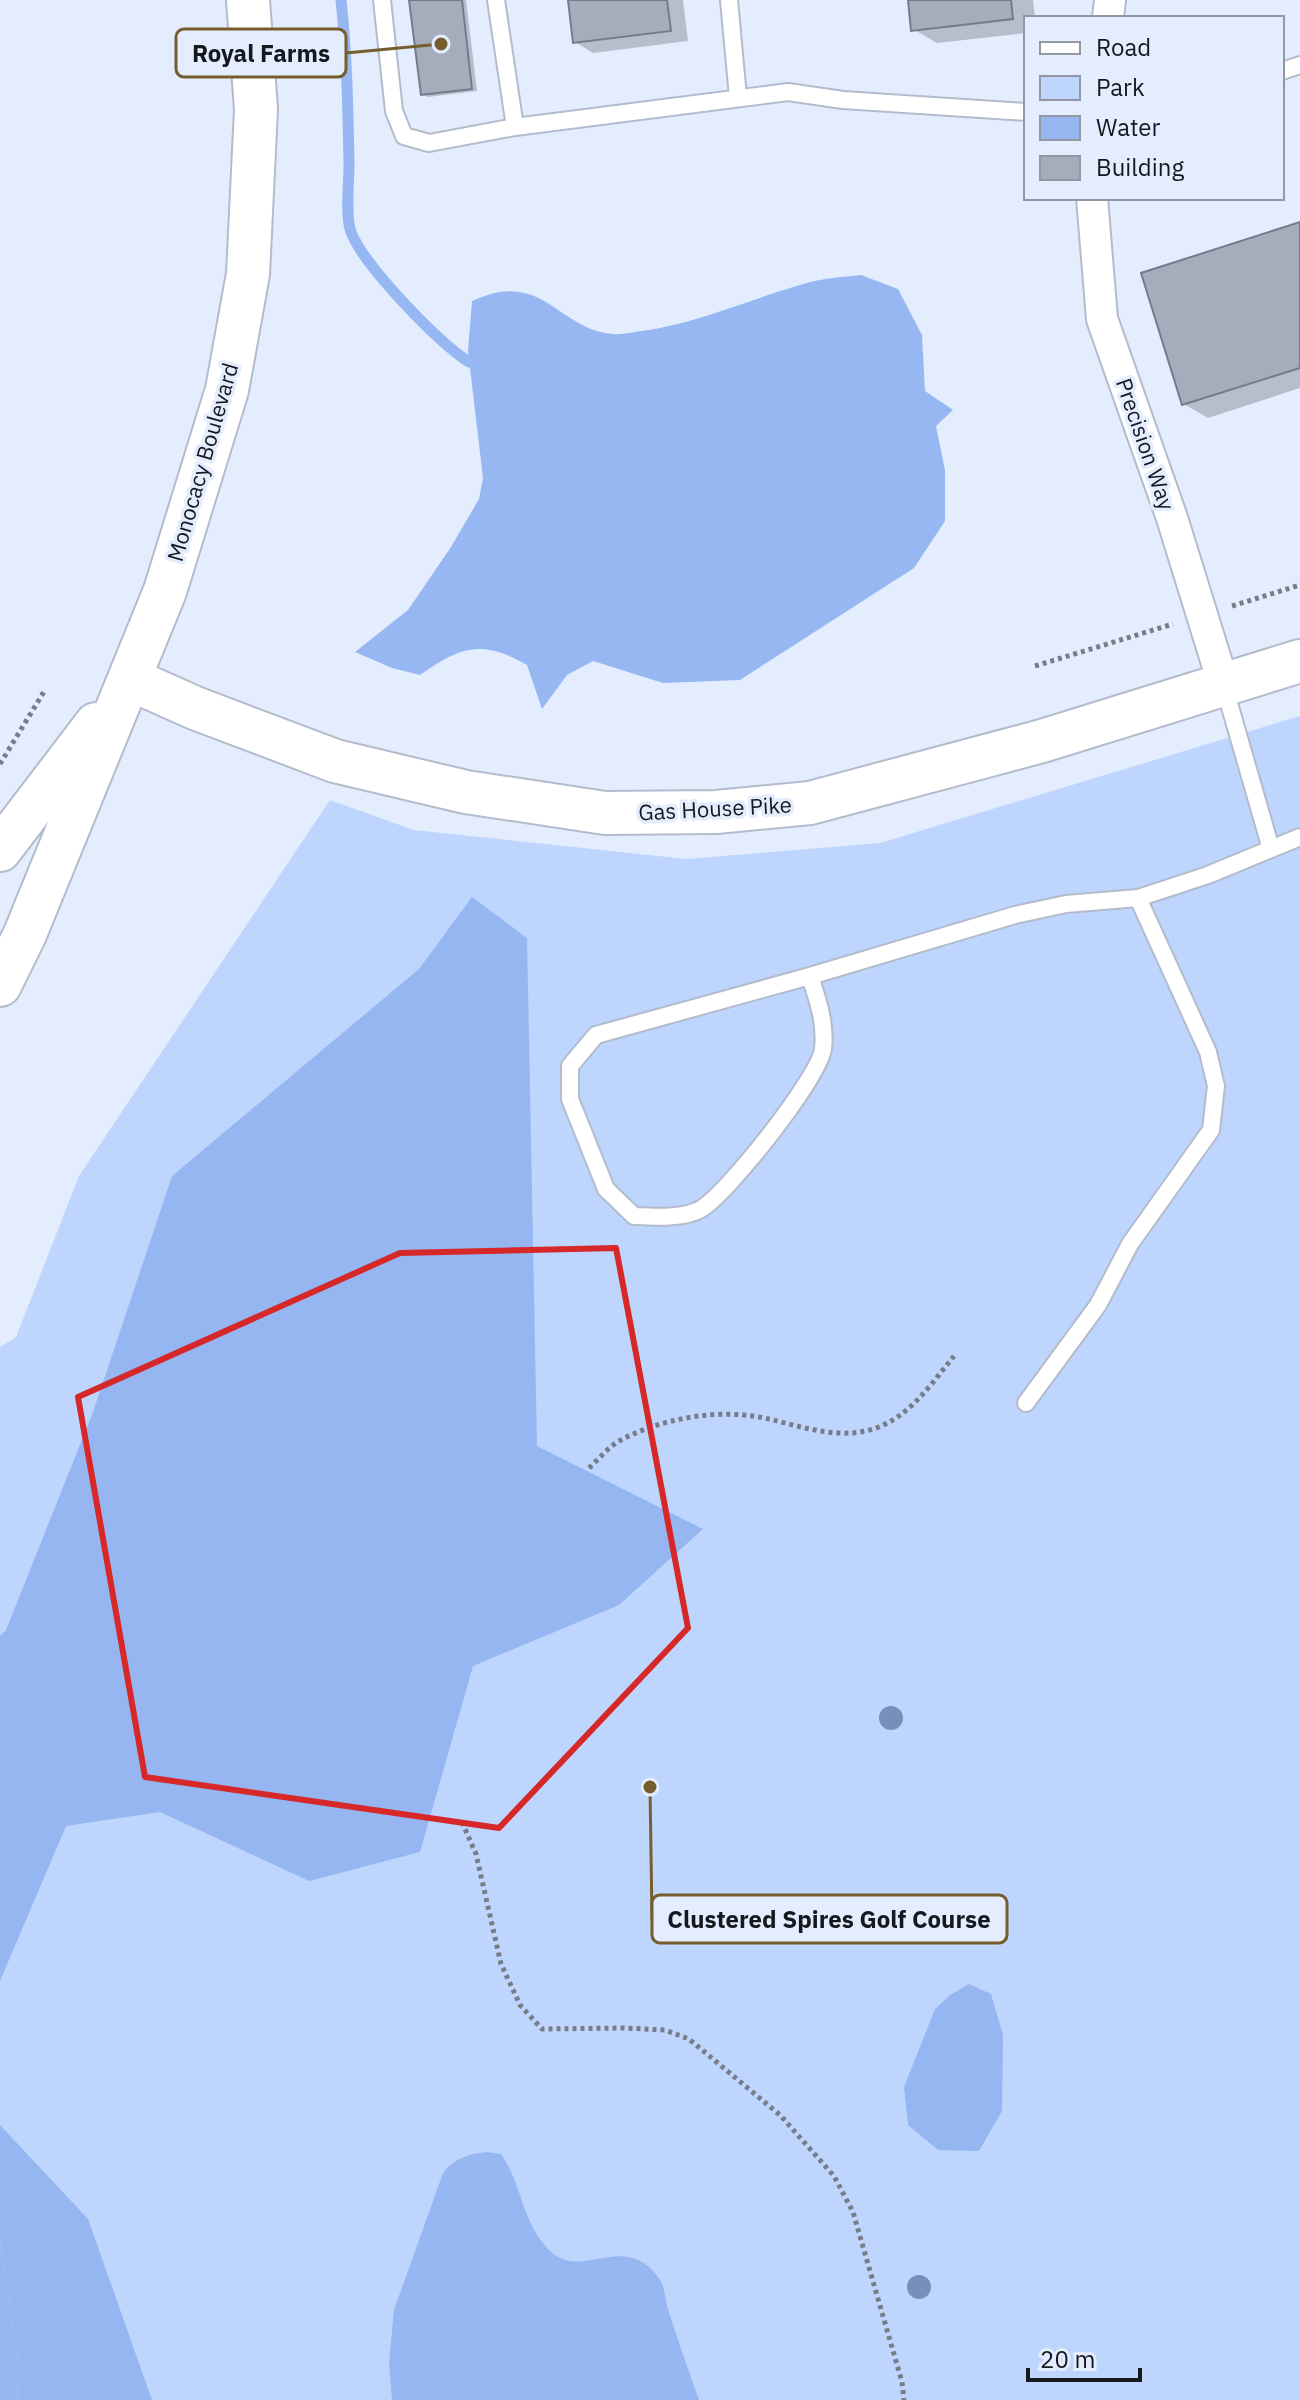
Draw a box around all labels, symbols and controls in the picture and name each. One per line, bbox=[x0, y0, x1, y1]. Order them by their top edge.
legend bbox=[1024, 16, 1284, 200]
callout: Royal Farms bbox=[176, 29, 346, 77]
text: Road bbox=[1096, 31, 1151, 63]
text: Royal Farms bbox=[192, 37, 330, 69]
text: Park bbox=[1096, 71, 1145, 103]
text: Water bbox=[1096, 111, 1160, 143]
text: Building bbox=[1096, 151, 1184, 183]
street label: Monocacy Boulevard bbox=[160, 359, 244, 565]
street label: Precision Way bbox=[1110, 374, 1182, 514]
street label: Gas House Pike bbox=[638, 790, 792, 826]
callout: Clustered Spires Golf Course bbox=[652, 1895, 1007, 1943]
text: Clustered Spires Golf Course bbox=[667, 1903, 991, 1935]
scale bar bbox=[1028, 2332, 1140, 2382]
text: 20 m bbox=[1040, 2343, 1095, 2375]

